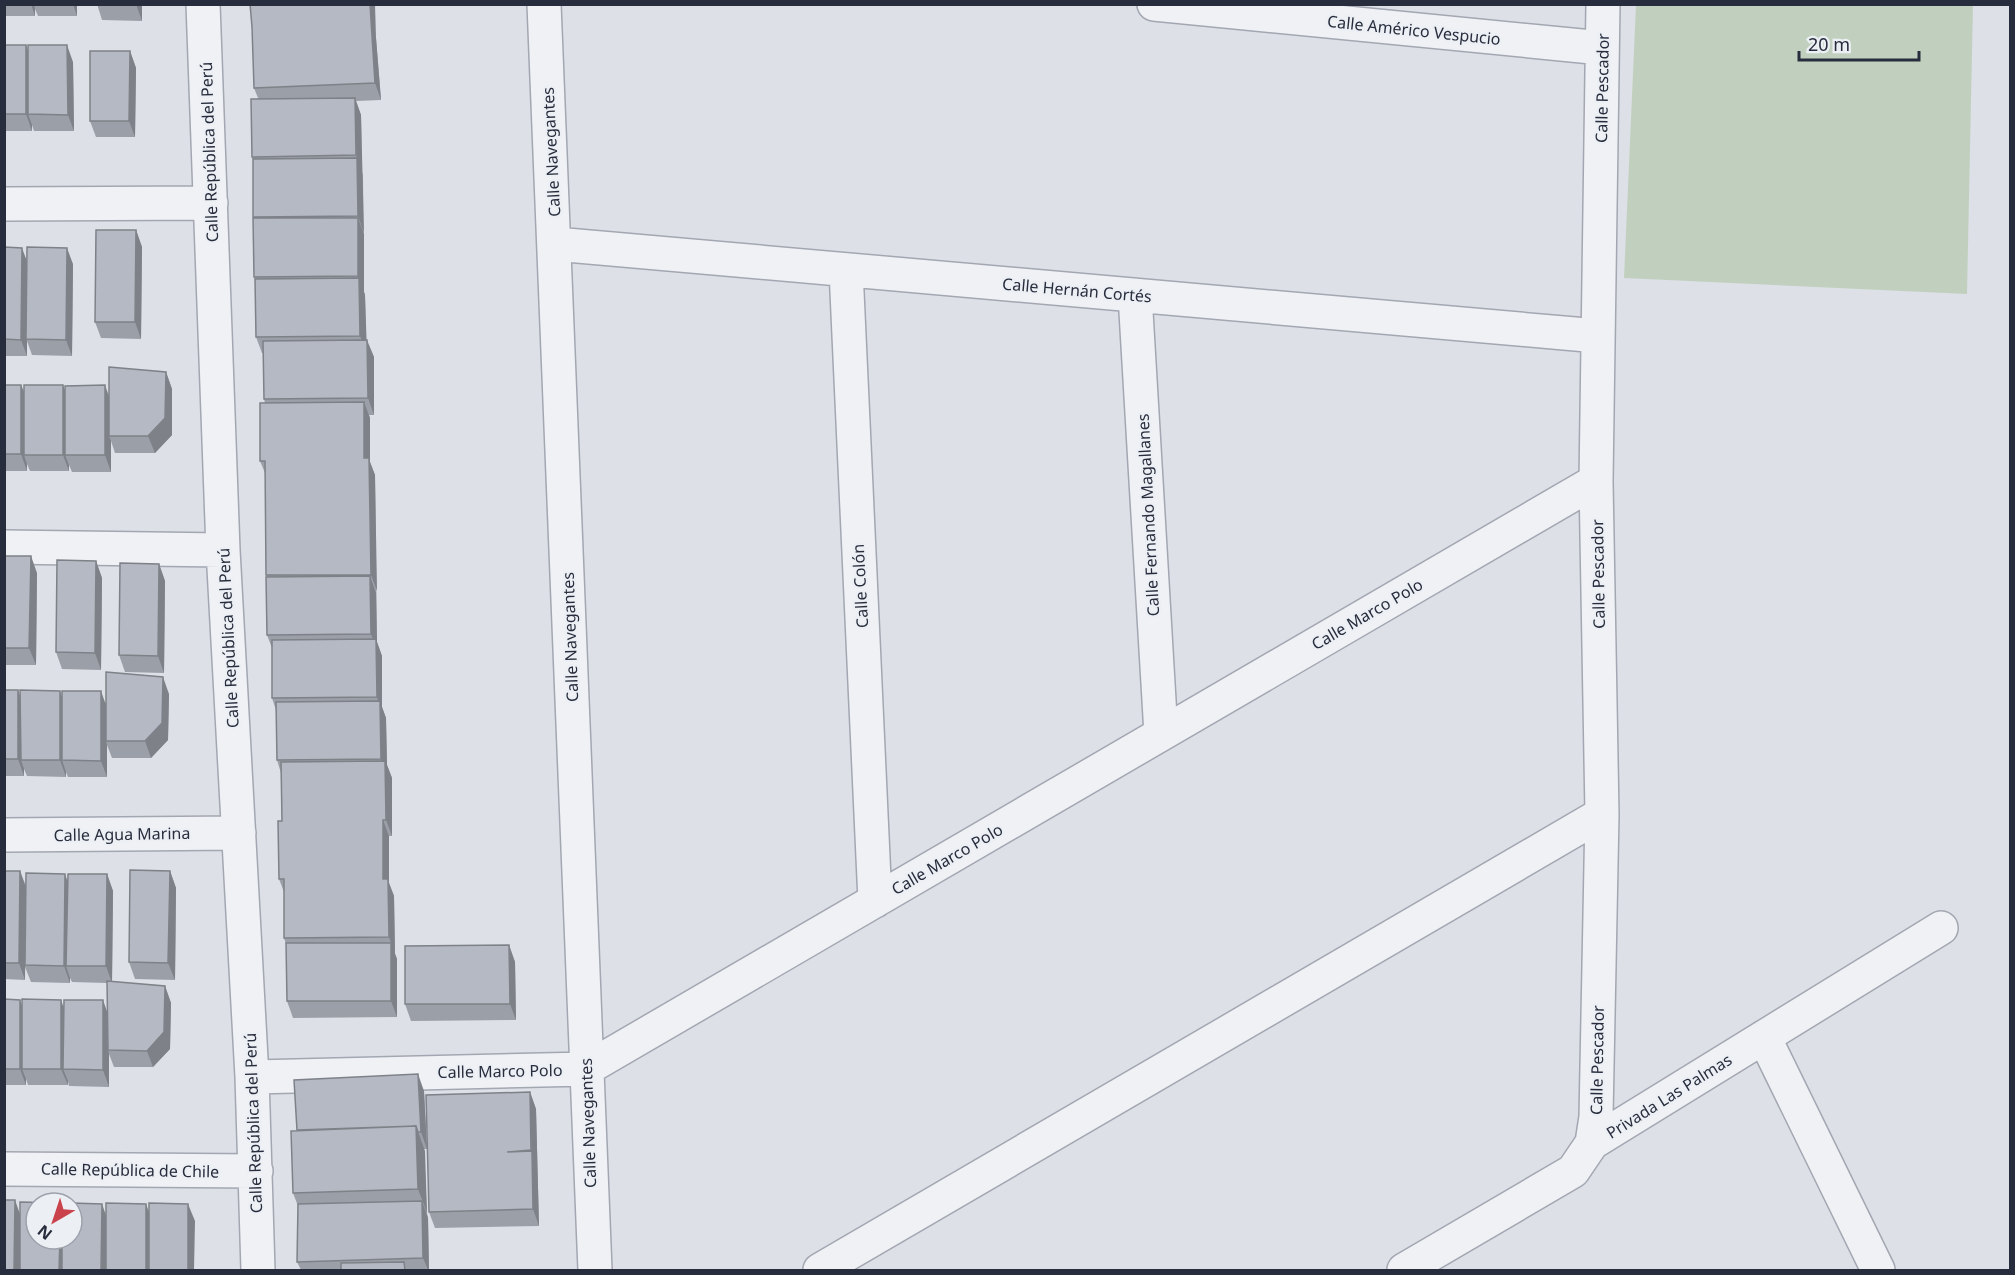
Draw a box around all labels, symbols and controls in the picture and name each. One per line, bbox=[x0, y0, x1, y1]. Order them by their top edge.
street label: Calle Américo Vespucio bbox=[1326, 10, 1502, 50]
scale bar bbox=[1799, 24, 1919, 62]
text: 20 m bbox=[1808, 32, 1850, 56]
street label: Calle Pescador bbox=[1590, 33, 1614, 143]
street label: Calle República del Perú bbox=[195, 61, 223, 243]
street label: Calle Navegantes bbox=[537, 87, 565, 217]
street label: Calle Hernán Cortés bbox=[1001, 273, 1153, 307]
street label: Calle Fernando Magallanes bbox=[1132, 413, 1164, 617]
street label: Calle Pescador bbox=[1586, 519, 1610, 629]
street label: Calle Colón bbox=[847, 543, 873, 629]
street label: Calle República del Perú bbox=[212, 547, 244, 729]
street label: Calle Navegantes bbox=[557, 572, 583, 702]
street label: Calle Marco Polo bbox=[1307, 573, 1427, 655]
street label: Calle Marco Polo bbox=[887, 818, 1007, 900]
street label: Calle Agua Marina bbox=[53, 822, 191, 846]
street label: Calle Pescador bbox=[1585, 1005, 1609, 1115]
street label: Calle República del Perú bbox=[239, 1032, 267, 1214]
street label: Privada Las Palmas bbox=[1602, 1048, 1736, 1144]
street label: Calle Navegantes bbox=[575, 1058, 601, 1188]
street label: Calle Marco Polo bbox=[437, 1059, 563, 1083]
street label: Calle República de Chile bbox=[41, 1157, 219, 1183]
north arrow bbox=[24, 1191, 84, 1251]
text: N bbox=[33, 1220, 57, 1245]

